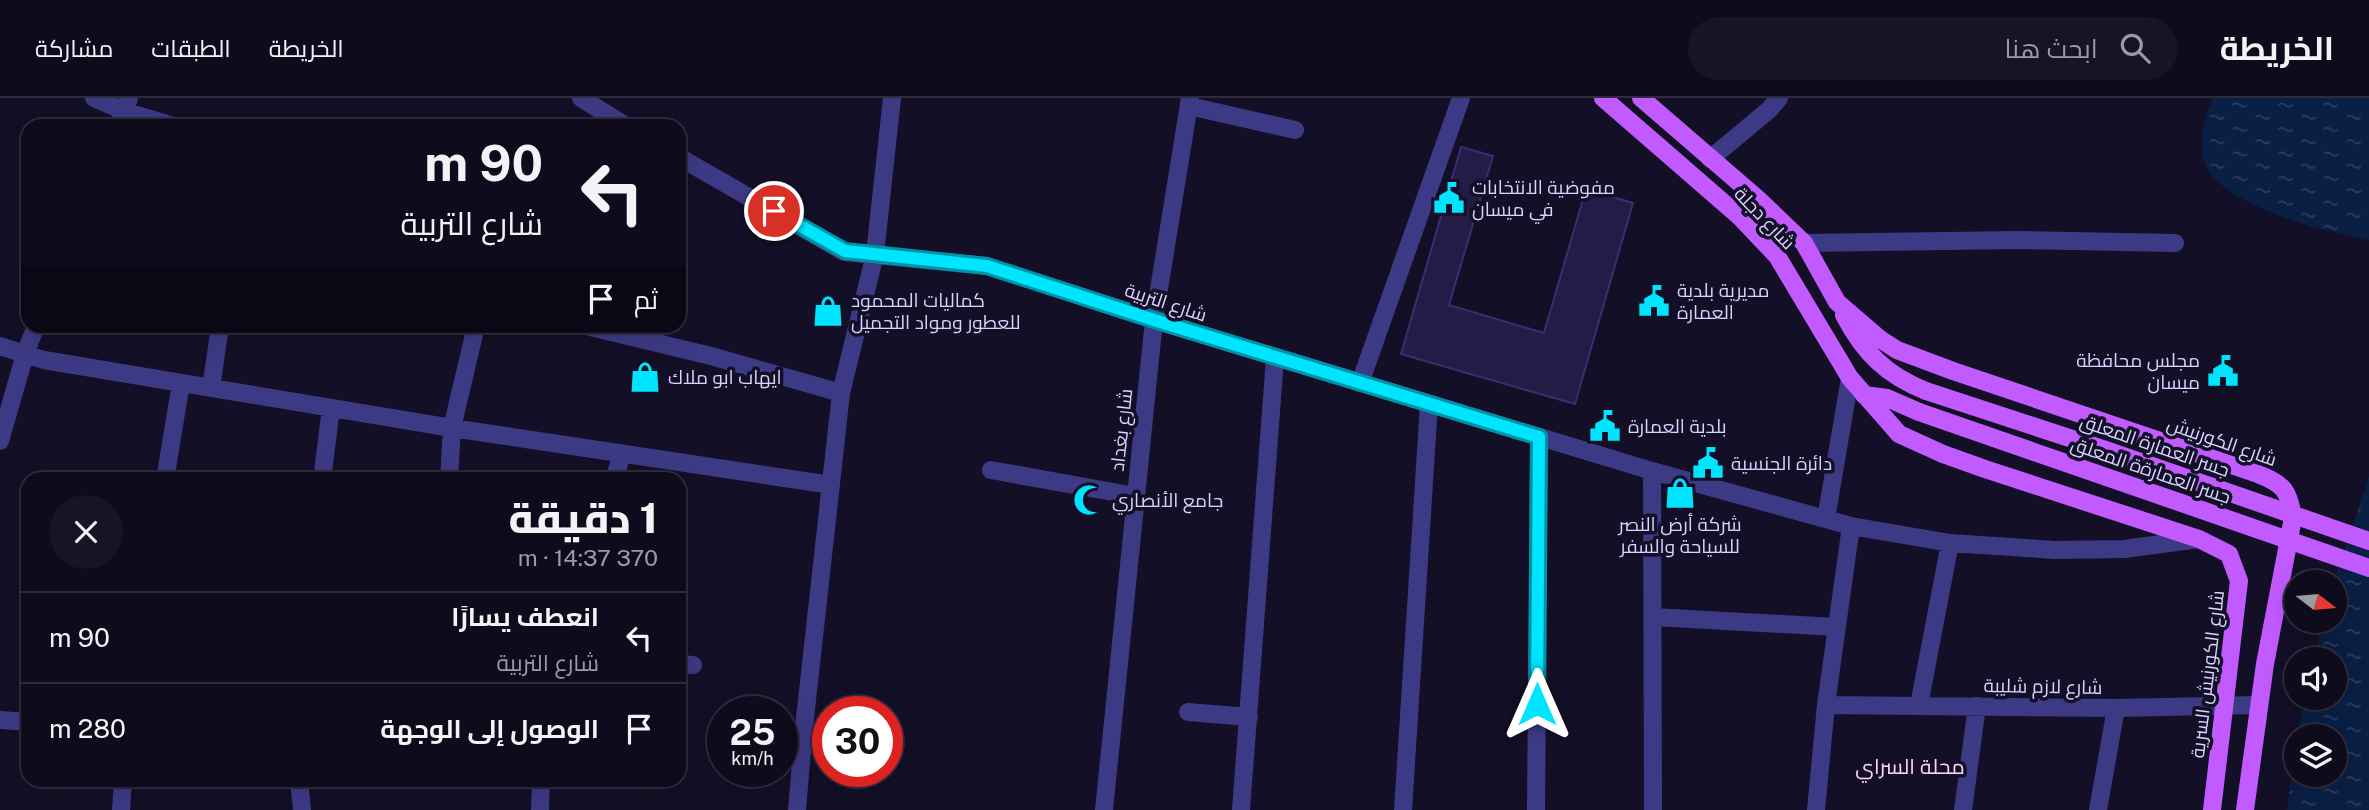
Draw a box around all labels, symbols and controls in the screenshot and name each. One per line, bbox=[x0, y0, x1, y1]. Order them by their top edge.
search box bbox=[1688, 17, 2178, 80]
icon: search bbox=[2116, 29, 2154, 67]
text: الخريطة bbox=[2220, 29, 2334, 67]
text: ابحث هنا bbox=[2004, 33, 2098, 64]
text: مشاركة bbox=[35, 34, 113, 62]
text: الطبقات bbox=[151, 34, 231, 62]
text: الخريطة bbox=[269, 34, 344, 62]
text: 90 m bbox=[424, 134, 543, 192]
icon: left bbox=[567, 147, 658, 238]
place label: مفوضية الانتخابات في ميسان bbox=[1472, 176, 1615, 224]
pin bbox=[744, 181, 804, 241]
public building icon: مفوضية الانتخابات في ميسان bbox=[1432, 181, 1466, 215]
street label: شارع دجلة bbox=[1728, 182, 1800, 256]
icon: arrive bbox=[755, 192, 793, 230]
text: شارع التربية bbox=[400, 205, 543, 242]
street label: شارع التربية bbox=[1121, 278, 1210, 328]
place label: مديرية بلدية العمارة bbox=[1677, 279, 1769, 324]
icon: arrive bbox=[582, 280, 620, 318]
text: ثم bbox=[634, 284, 658, 315]
public building icon: مديرية بلدية العمارة bbox=[1637, 284, 1671, 318]
place label: كماليات المحمود للعطور ومواد التجميل bbox=[851, 289, 1020, 334]
shop icon: كماليات المحمود للعطور ومواد التجميل bbox=[811, 294, 845, 328]
place label: مجلس محافظة ميسان bbox=[2076, 349, 2200, 394]
public building icon: مجلس محافظة ميسان bbox=[2206, 354, 2240, 388]
shop icon: ايهاب ابو ملاك bbox=[628, 360, 662, 394]
place label: ايهاب ابو ملاك bbox=[668, 366, 782, 389]
street label: شارع بغداد bbox=[1106, 388, 1139, 473]
public building icon: بلدية العمارة bbox=[1588, 409, 1622, 443]
street label: جسر العمارة المعلق bbox=[2077, 409, 2233, 483]
street label: شارع الكورنيش bbox=[2163, 412, 2280, 473]
place label: بلدية العمارة bbox=[1628, 415, 1727, 438]
street label: جسر العمارةة المعلق bbox=[2068, 432, 2234, 510]
public building icon: دائرة الجنسية bbox=[1691, 446, 1725, 480]
place label: دائرة الجنسية bbox=[1731, 452, 1832, 475]
shop icon: شركة أرض النصر للسياحة والسفر bbox=[1663, 476, 1697, 510]
mosque icon: جامع الأنصاري bbox=[1072, 483, 1106, 517]
place label: جامع الأنصاري bbox=[1112, 489, 1223, 515]
text: 1 دقيقة bbox=[508, 493, 658, 542]
button: close bbox=[49, 495, 123, 569]
place label: شركة أرض النصر للسياحة والسفر bbox=[1617, 513, 1742, 558]
text: 370 m · 14:37 bbox=[518, 544, 658, 571]
north arrow bbox=[2284, 570, 2347, 634]
map controls bbox=[2284, 570, 2347, 787]
street label: شارع الكورنيش السرية bbox=[2186, 589, 2231, 759]
text: انعطف يسارًا bbox=[451, 601, 599, 632]
icon: left bbox=[620, 619, 658, 657]
text: 90 m bbox=[49, 622, 110, 653]
button: sound bbox=[2284, 647, 2347, 710]
text: شارع التربية bbox=[496, 649, 599, 676]
position arrow bbox=[1500, 667, 1574, 741]
street label: شارع لازم شليبة bbox=[1983, 674, 2103, 701]
speed limit sign: 30 bbox=[812, 696, 903, 787]
icon: arrive bbox=[620, 710, 658, 748]
text: 25 bbox=[730, 712, 775, 753]
text: 280 m bbox=[49, 713, 126, 744]
text: الوصول إلى الوجهة bbox=[380, 713, 599, 744]
button: layers bbox=[2284, 724, 2347, 787]
text: km/h bbox=[731, 748, 774, 769]
district label: محلة السراي bbox=[1855, 754, 1965, 783]

